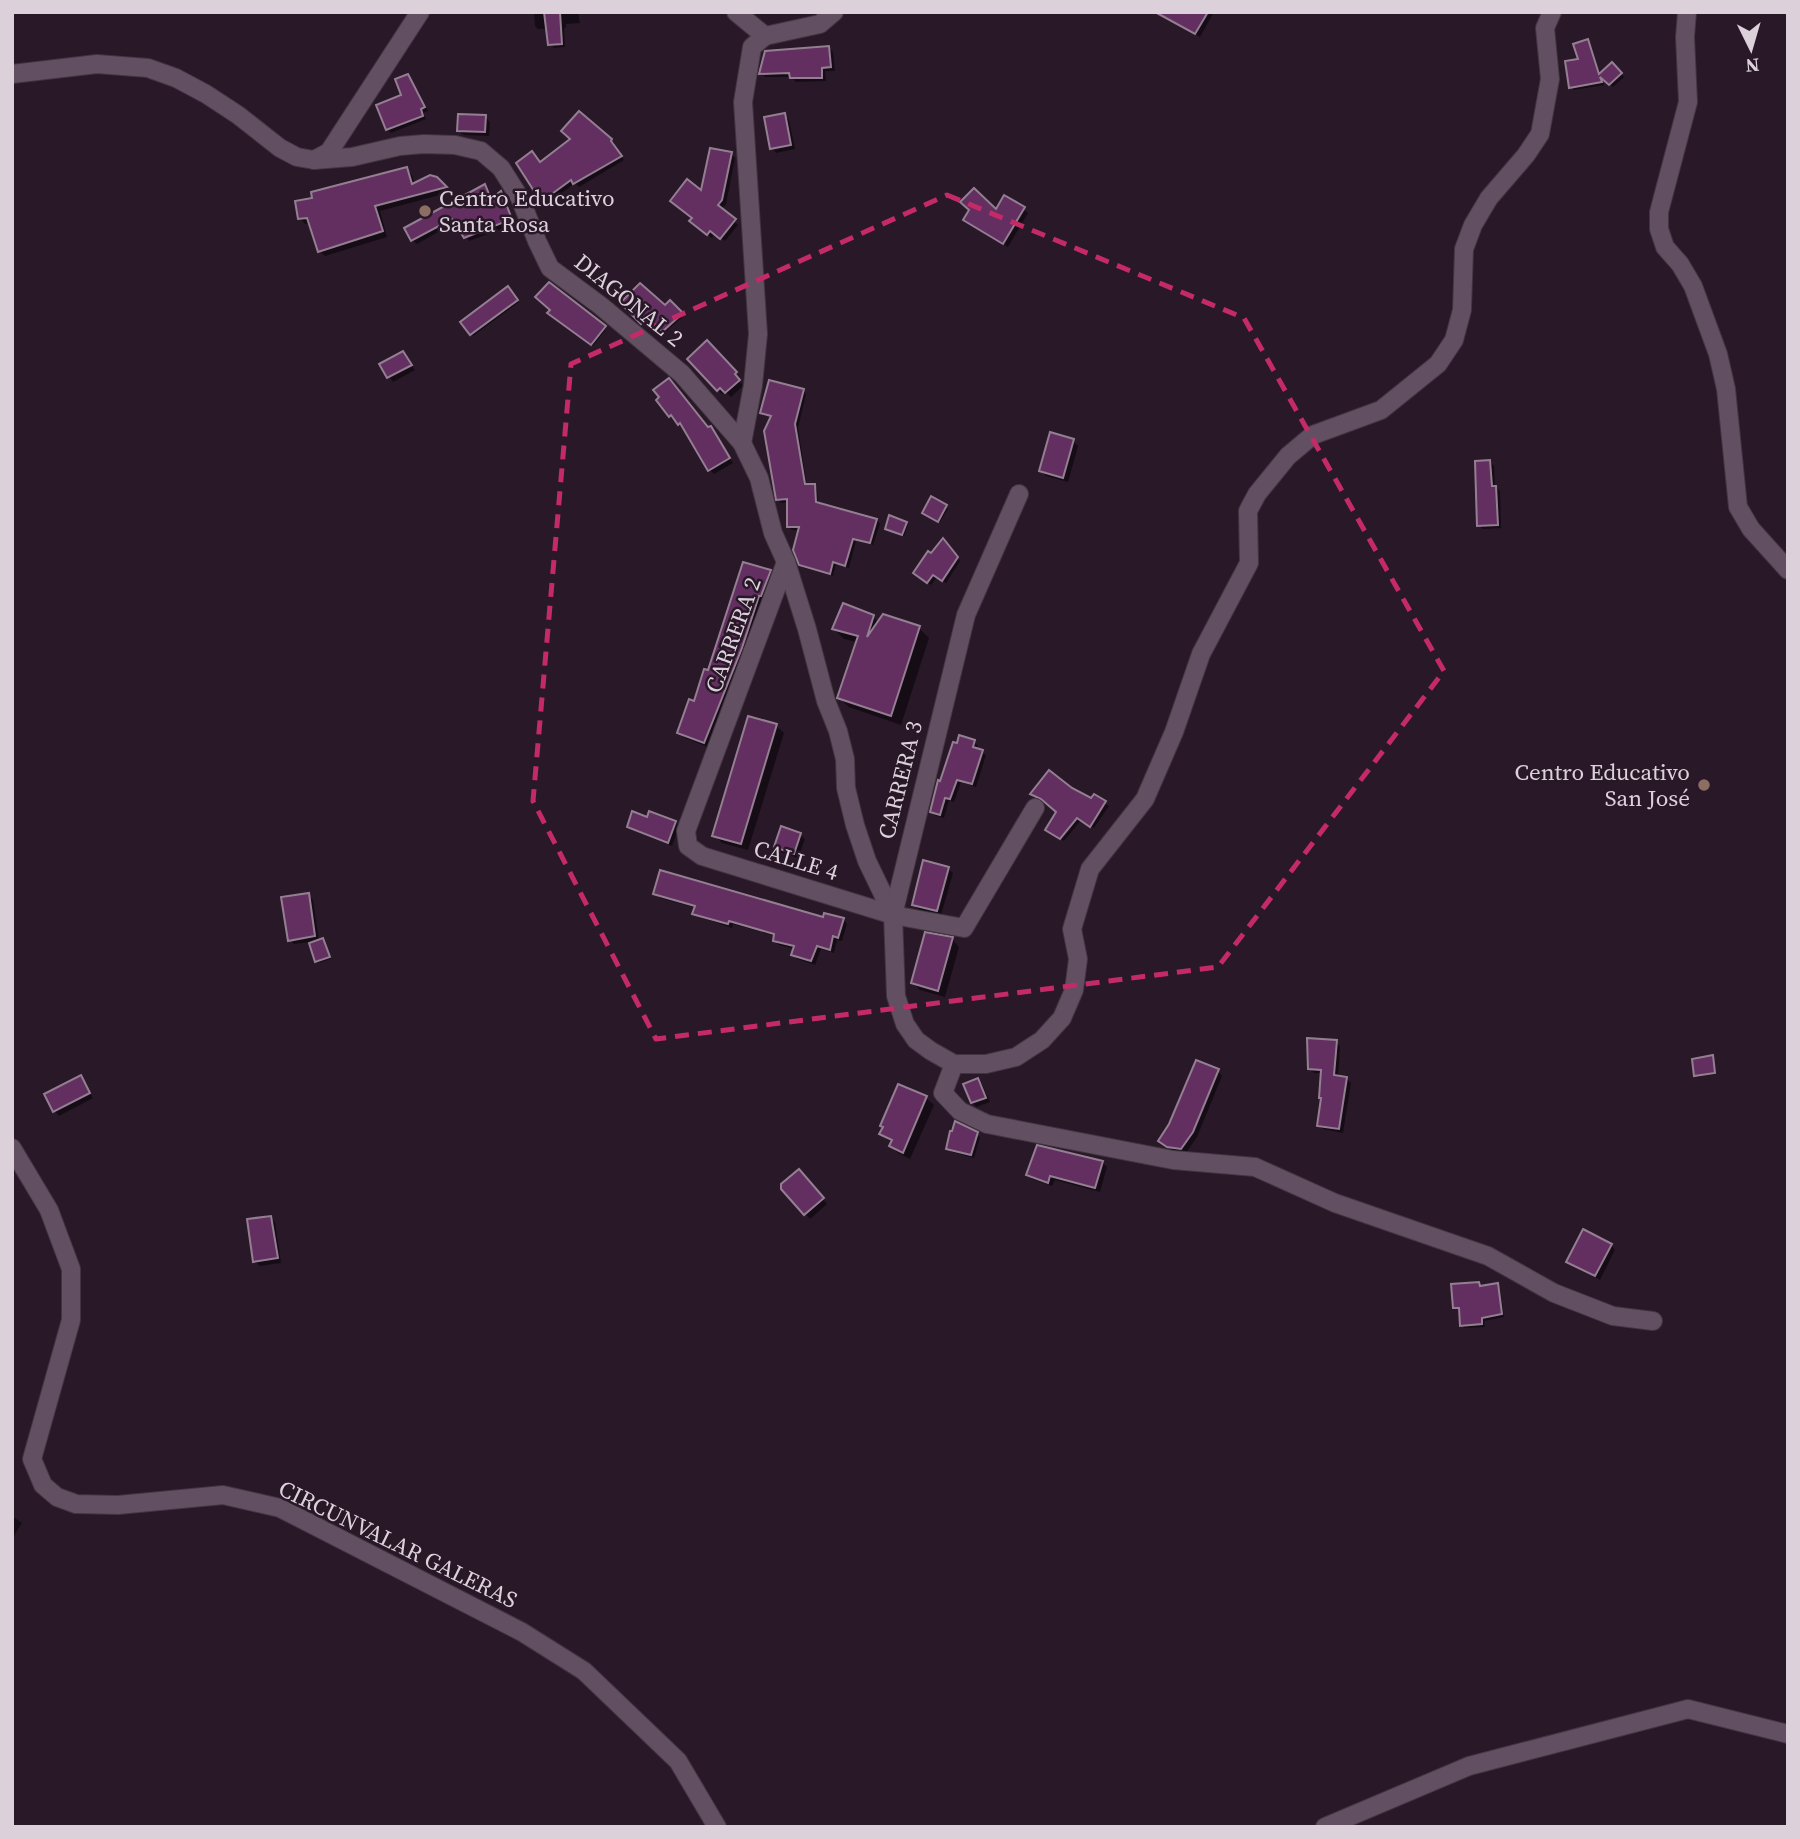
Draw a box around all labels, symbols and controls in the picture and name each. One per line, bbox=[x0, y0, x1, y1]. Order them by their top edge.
north arrow bbox=[1716, 14, 1786, 84]
text: N bbox=[1744, 52, 1761, 80]
place label: Centro Educativo Santa Rosa bbox=[439, 182, 615, 240]
marker: Centro Educativo Santa Rosa bbox=[417, 203, 433, 219]
street label: DIAGONAL 2 bbox=[568, 246, 690, 354]
street label: CARRERA 2 bbox=[697, 573, 769, 697]
street label: CARRERA 3 bbox=[870, 718, 930, 842]
place label: Centro Educativo San José bbox=[1514, 756, 1690, 814]
marker: Centro Educativo San José bbox=[1696, 777, 1712, 793]
street label: CALLE 4 bbox=[750, 832, 843, 888]
street label: CIRCUNVALAR GALERAS bbox=[273, 1472, 523, 1616]

